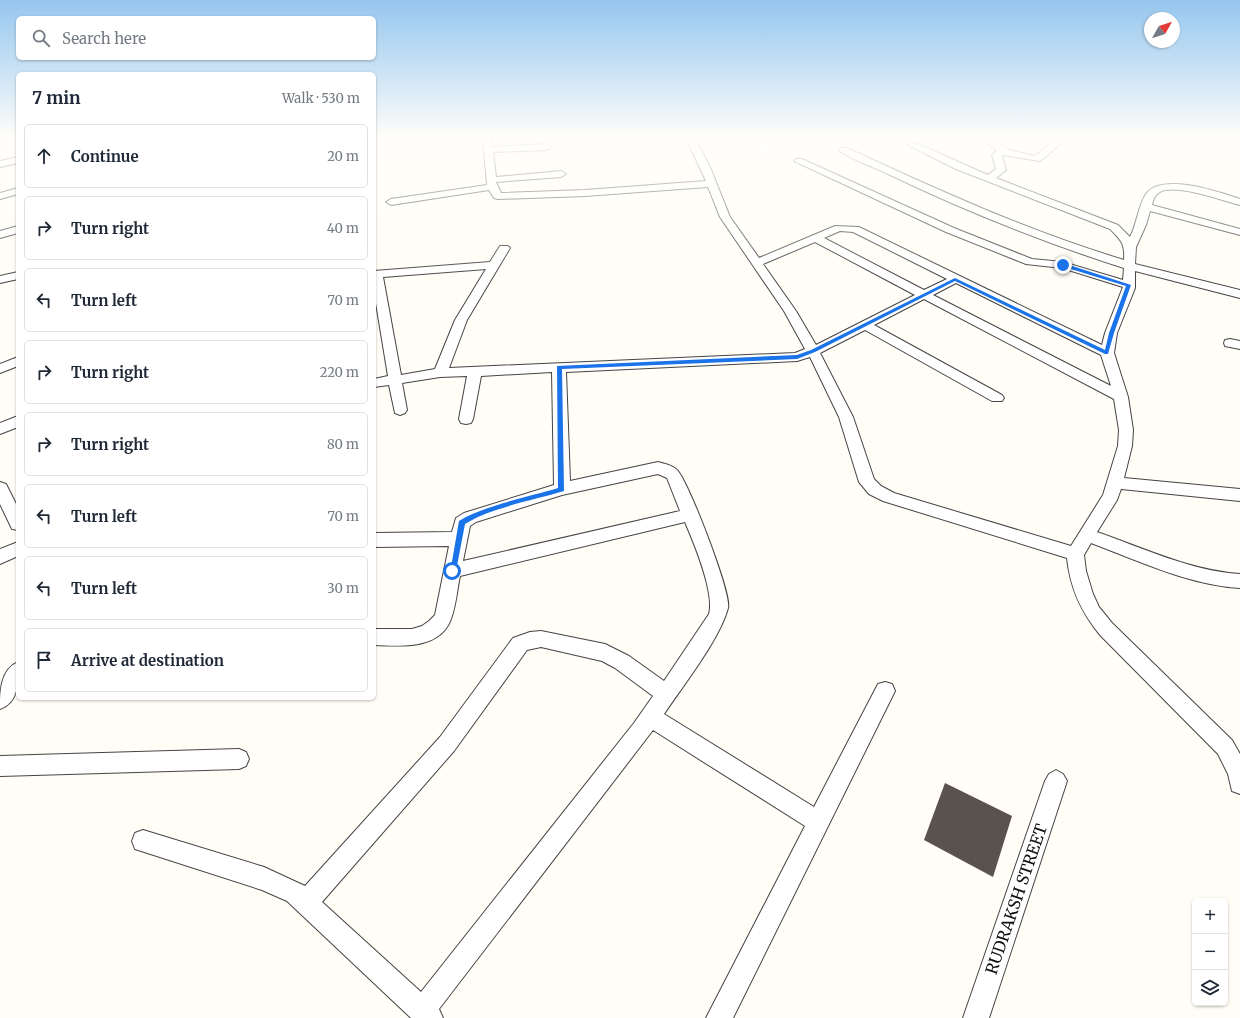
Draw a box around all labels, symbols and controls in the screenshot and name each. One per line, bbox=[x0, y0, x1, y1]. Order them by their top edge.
north arrow bbox=[1144, 12, 1180, 48]
search box bbox=[16, 16, 376, 60]
icon: search bbox=[30, 27, 52, 49]
text: Search here bbox=[62, 29, 146, 48]
text: 7 min bbox=[32, 87, 81, 109]
text: Walk · 530 m bbox=[282, 90, 360, 107]
icon: ahead bbox=[33, 145, 55, 167]
text: Continue bbox=[71, 147, 139, 166]
text: 20 m bbox=[327, 148, 359, 165]
icon: right bbox=[33, 217, 55, 239]
text: Turn right bbox=[71, 219, 149, 238]
text: 40 m bbox=[327, 220, 359, 237]
route end bbox=[1054, 256, 1072, 274]
icon: left bbox=[33, 289, 55, 311]
text: Turn left bbox=[71, 291, 137, 310]
text: 70 m bbox=[328, 292, 359, 309]
icon: right bbox=[33, 361, 55, 383]
text: Turn right bbox=[71, 363, 149, 382]
text: 220 m bbox=[320, 364, 359, 381]
icon: right bbox=[33, 433, 55, 455]
text: Turn right bbox=[71, 435, 149, 454]
text: 80 m bbox=[327, 436, 359, 453]
icon: left bbox=[33, 505, 55, 527]
text: Turn left bbox=[71, 507, 137, 526]
text: 70 m bbox=[328, 508, 359, 525]
route start bbox=[443, 562, 461, 580]
icon: left bbox=[33, 577, 55, 599]
text: Turn left bbox=[71, 579, 137, 598]
text: 30 m bbox=[327, 580, 359, 597]
icon: arrive bbox=[33, 649, 55, 671]
text: Arrive at destination bbox=[71, 651, 224, 670]
street label: RUDRAKSH STREET bbox=[981, 821, 1051, 977]
map controls bbox=[1192, 898, 1228, 1006]
button: + bbox=[1192, 898, 1228, 934]
button: − bbox=[1192, 934, 1228, 970]
button: layers bbox=[1192, 970, 1228, 1006]

